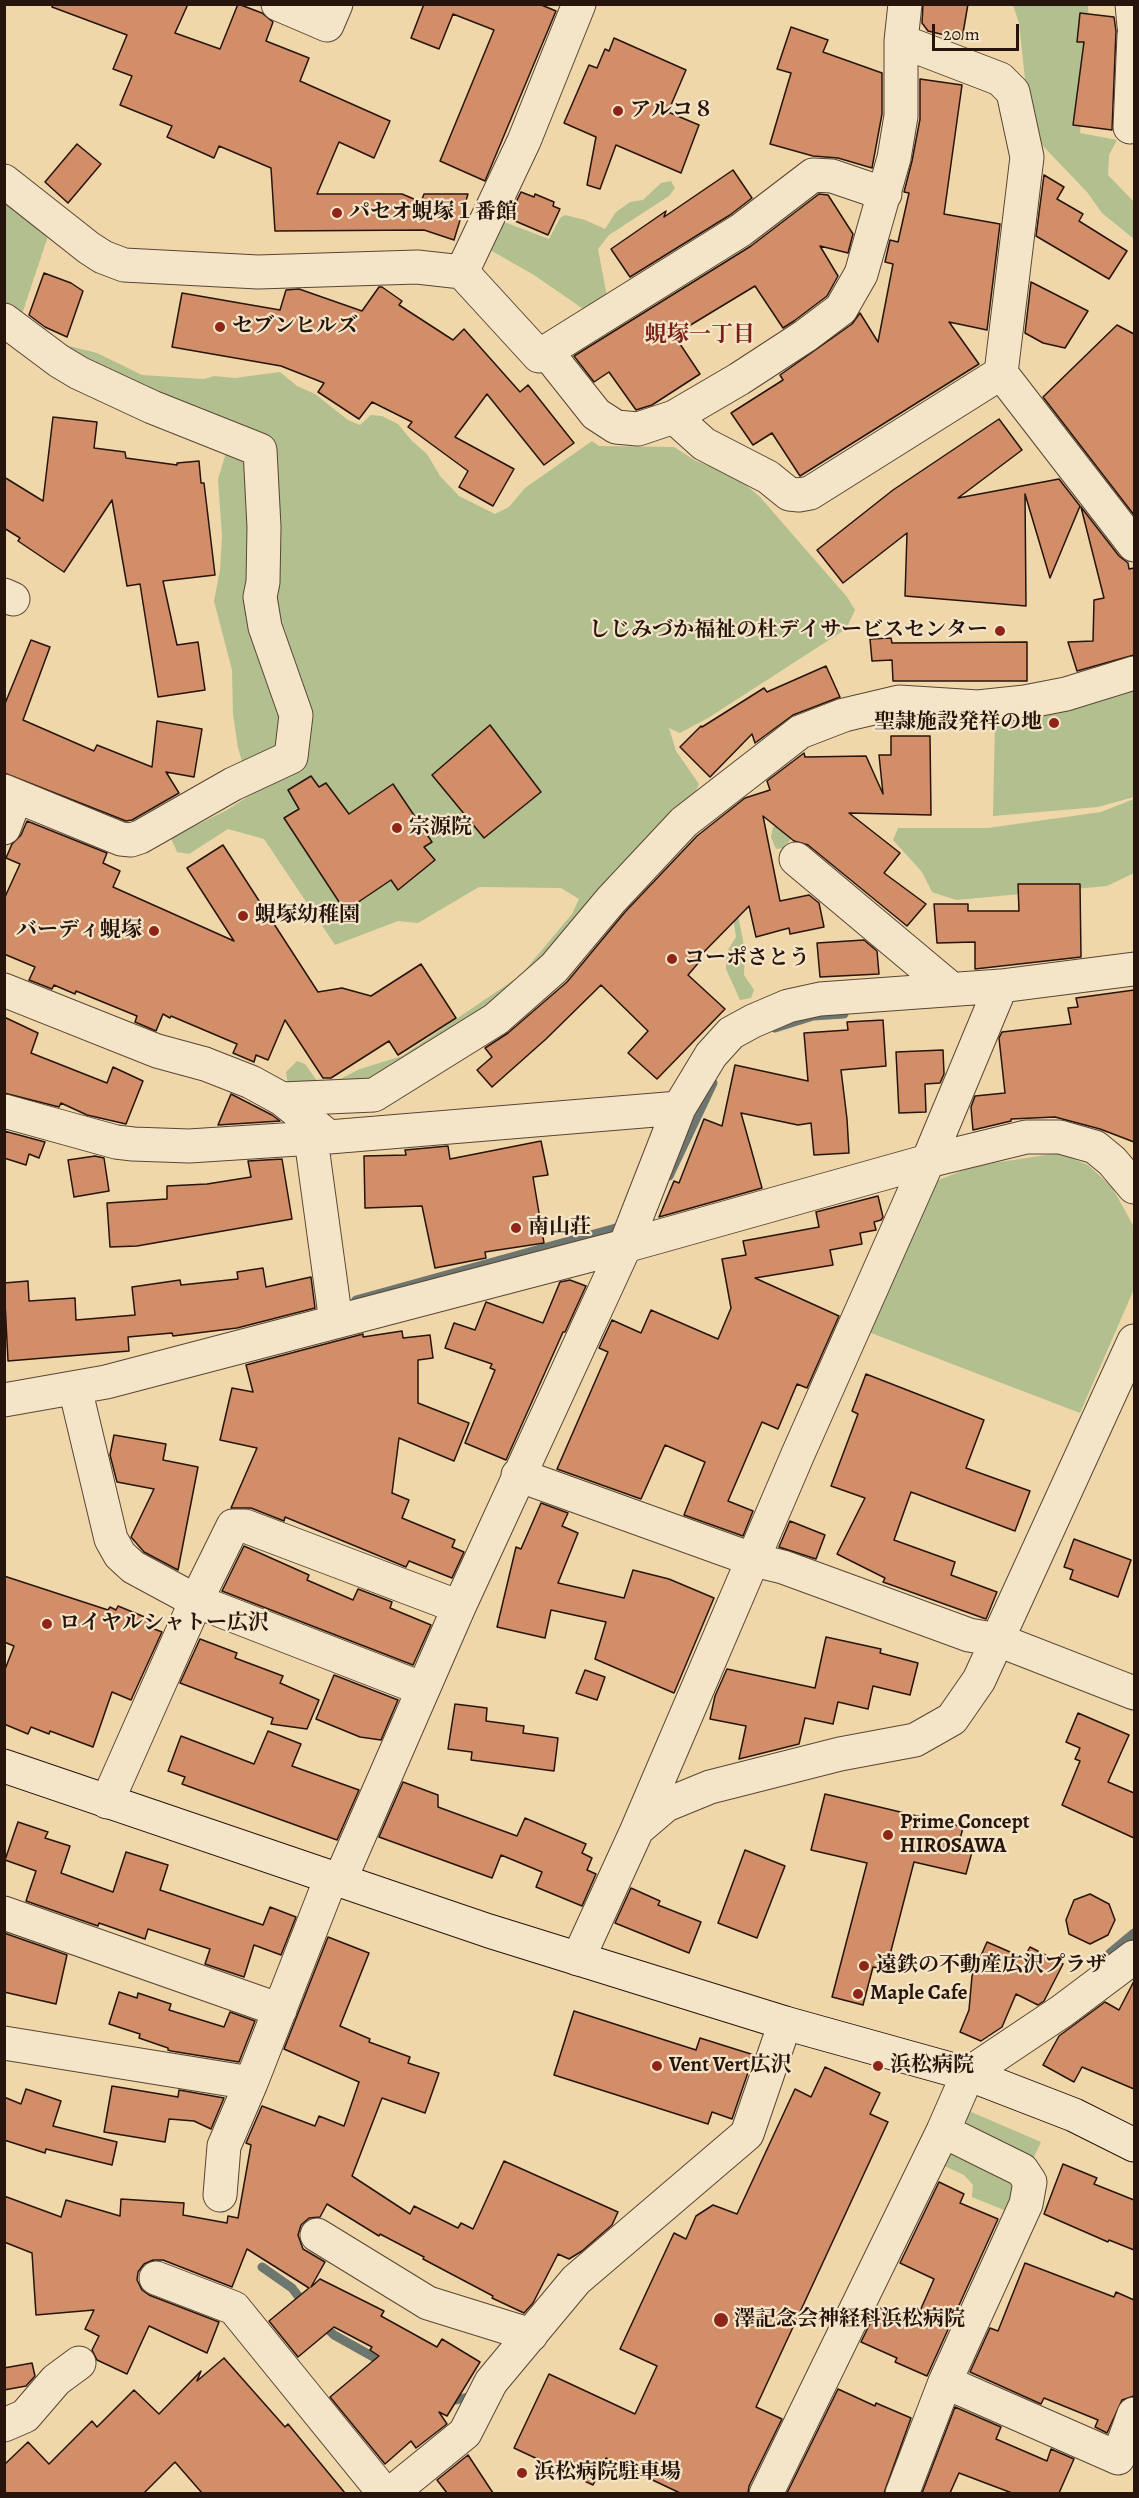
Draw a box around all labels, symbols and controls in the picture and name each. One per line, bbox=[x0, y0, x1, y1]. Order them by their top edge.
scale bar bbox=[935, 12, 1022, 50]
text: 20 m bbox=[943, 22, 980, 46]
place label: アルコ８ bbox=[630, 98, 714, 124]
marker: アルコ８ bbox=[611, 104, 625, 118]
place label: パセオ蜆塚１番館 bbox=[349, 200, 517, 226]
marker: パセオ蜆塚１番館 bbox=[330, 206, 344, 220]
place label: セブンヒルズ bbox=[232, 314, 358, 340]
marker: セブンヒルズ bbox=[213, 320, 227, 334]
district label: 蜆塚一丁目 bbox=[645, 323, 755, 349]
place label: しじみづか福祉の杜デイサービスセンター bbox=[589, 618, 988, 644]
marker: しじみづか福祉の杜デイサービスセンター bbox=[993, 624, 1007, 638]
place label: 聖隷施設発祥の地 bbox=[874, 710, 1042, 736]
marker: 聖隷施設発祥の地 bbox=[1047, 716, 1061, 730]
place label: 宗源院 bbox=[409, 815, 472, 841]
marker: 宗源院 bbox=[390, 821, 404, 835]
place label: 蜆塚幼稚園 bbox=[255, 903, 360, 929]
marker: 蜆塚幼稚園 bbox=[236, 909, 250, 923]
place label: バーディ蜆塚 bbox=[16, 918, 142, 944]
marker: バーディ蜆塚 bbox=[147, 924, 161, 938]
place label: コーポさとう bbox=[684, 946, 810, 972]
marker: コーポさとう bbox=[665, 952, 679, 966]
place label: 南山荘 bbox=[528, 1215, 591, 1241]
marker: 南山荘 bbox=[509, 1221, 523, 1235]
place label: ロイヤルシャトー広沢 bbox=[59, 1611, 269, 1637]
marker: ロイヤルシャトー広沢 bbox=[40, 1617, 54, 1631]
place label: Prime Concept HIROSAWA bbox=[900, 1810, 1030, 1860]
marker: Prime Concept HIROSAWA bbox=[881, 1828, 895, 1842]
place label: 遠鉄の不動産広沢プラザ bbox=[876, 1953, 1107, 1979]
marker: 遠鉄の不動産広沢プラザ bbox=[857, 1959, 871, 1973]
place label: Maple Cafe bbox=[870, 1981, 967, 2007]
marker: Maple Cafe bbox=[851, 1987, 865, 2001]
place label: Vent Vert広沢 bbox=[669, 2053, 792, 2079]
place label: 浜松病院 bbox=[890, 2053, 974, 2079]
marker: Vent Vert広沢 bbox=[650, 2059, 664, 2073]
marker: 浜松病院 bbox=[871, 2059, 885, 2073]
place label: 澤記念会神経科浜松病院 bbox=[734, 2307, 965, 2333]
marker: 澤記念会神経科浜松病院 bbox=[712, 2311, 730, 2329]
place label: 浜松病院駐車場 bbox=[534, 2460, 681, 2486]
marker: 浜松病院駐車場 bbox=[515, 2466, 529, 2480]

